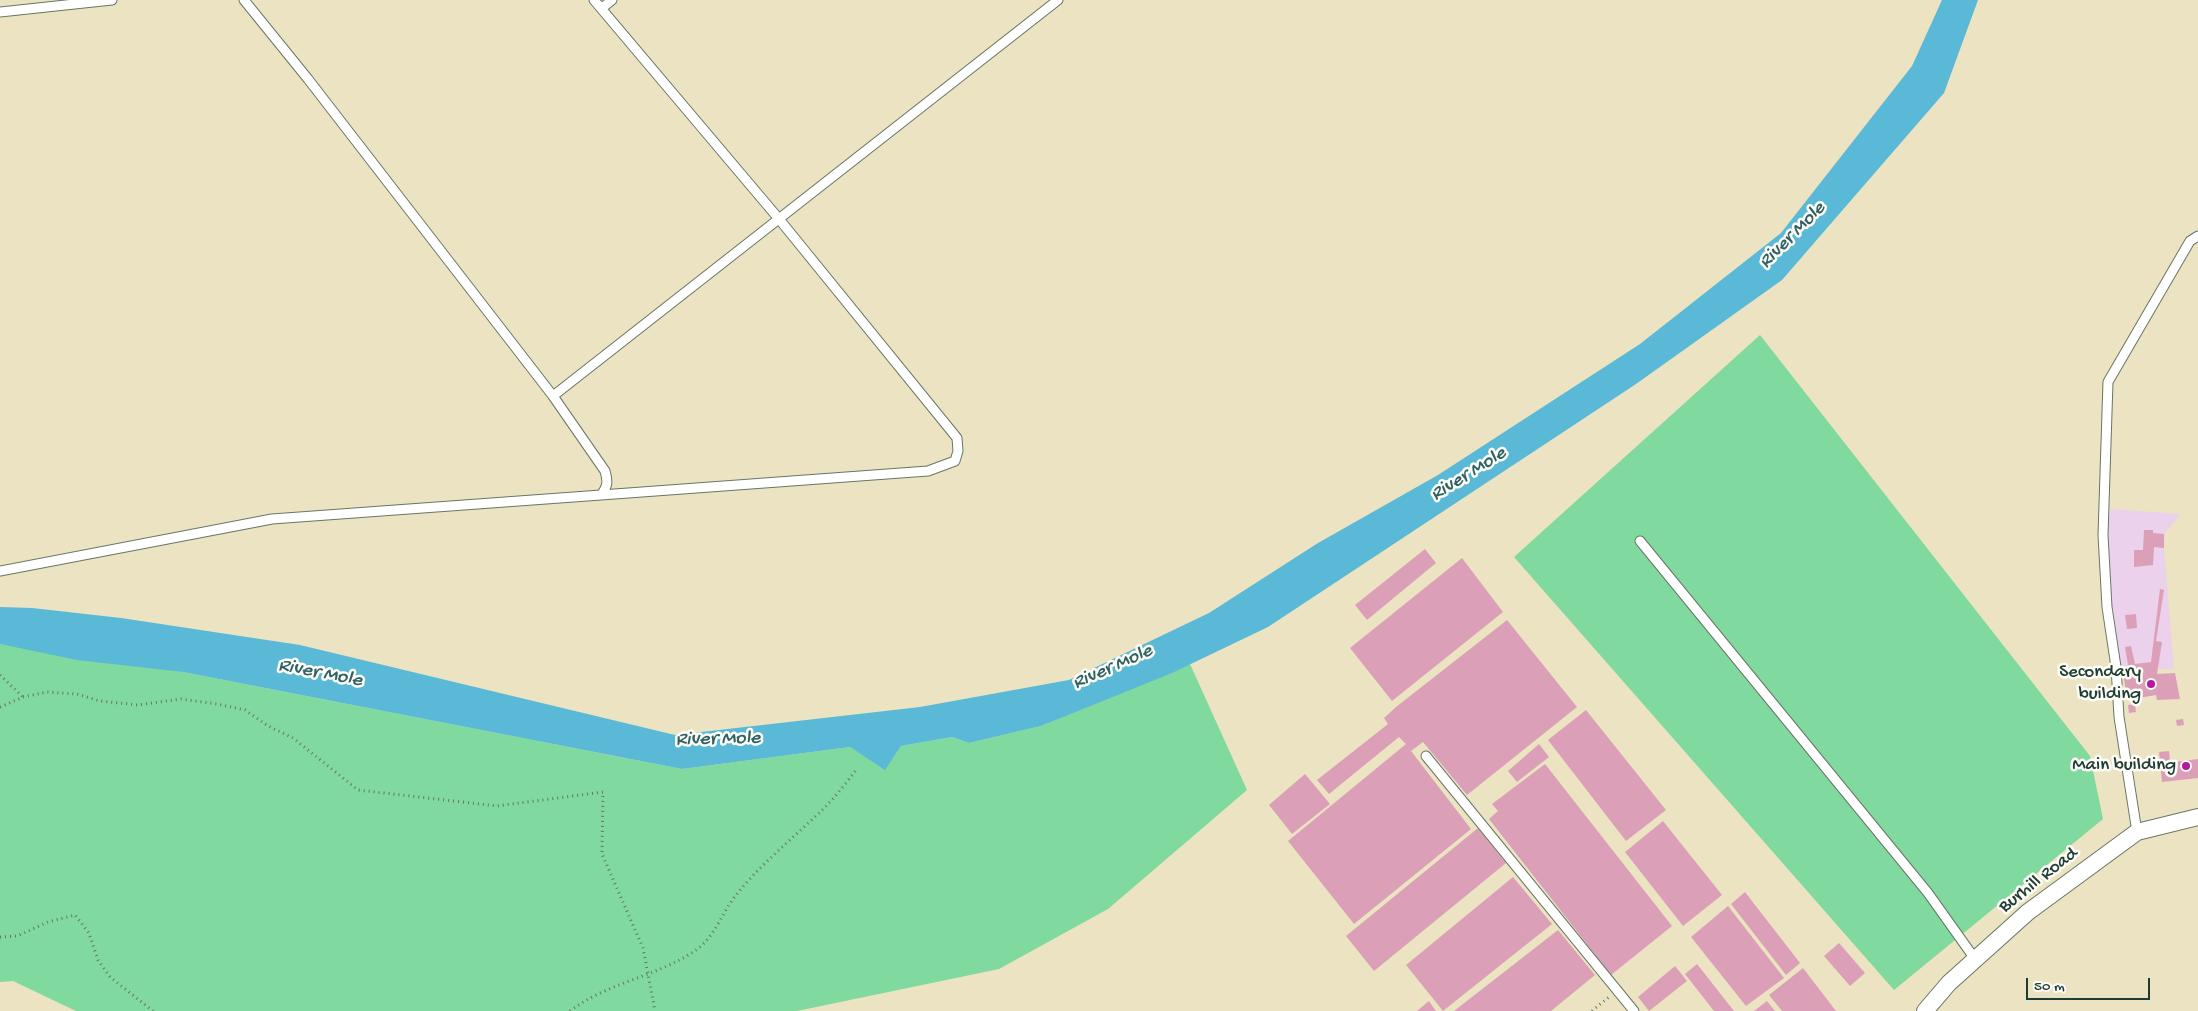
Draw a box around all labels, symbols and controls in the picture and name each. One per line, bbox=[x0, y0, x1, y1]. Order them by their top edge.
water label: River Mole bbox=[1755, 198, 1831, 274]
water label: River Mole bbox=[1427, 442, 1511, 508]
water label: River Mole bbox=[1069, 640, 1157, 696]
water label: River Mole bbox=[276, 654, 364, 694]
place label: Secondary building bbox=[2059, 662, 2141, 706]
marker: Secondary building bbox=[2145, 678, 2157, 690]
water label: River Mole bbox=[675, 727, 761, 753]
place label: Main building bbox=[2072, 755, 2176, 777]
marker: Main building bbox=[2180, 760, 2192, 772]
street label: Burhill Road bbox=[1995, 843, 2083, 919]
scale bar bbox=[2028, 968, 2152, 1000]
text: 50 m bbox=[2034, 978, 2065, 996]

